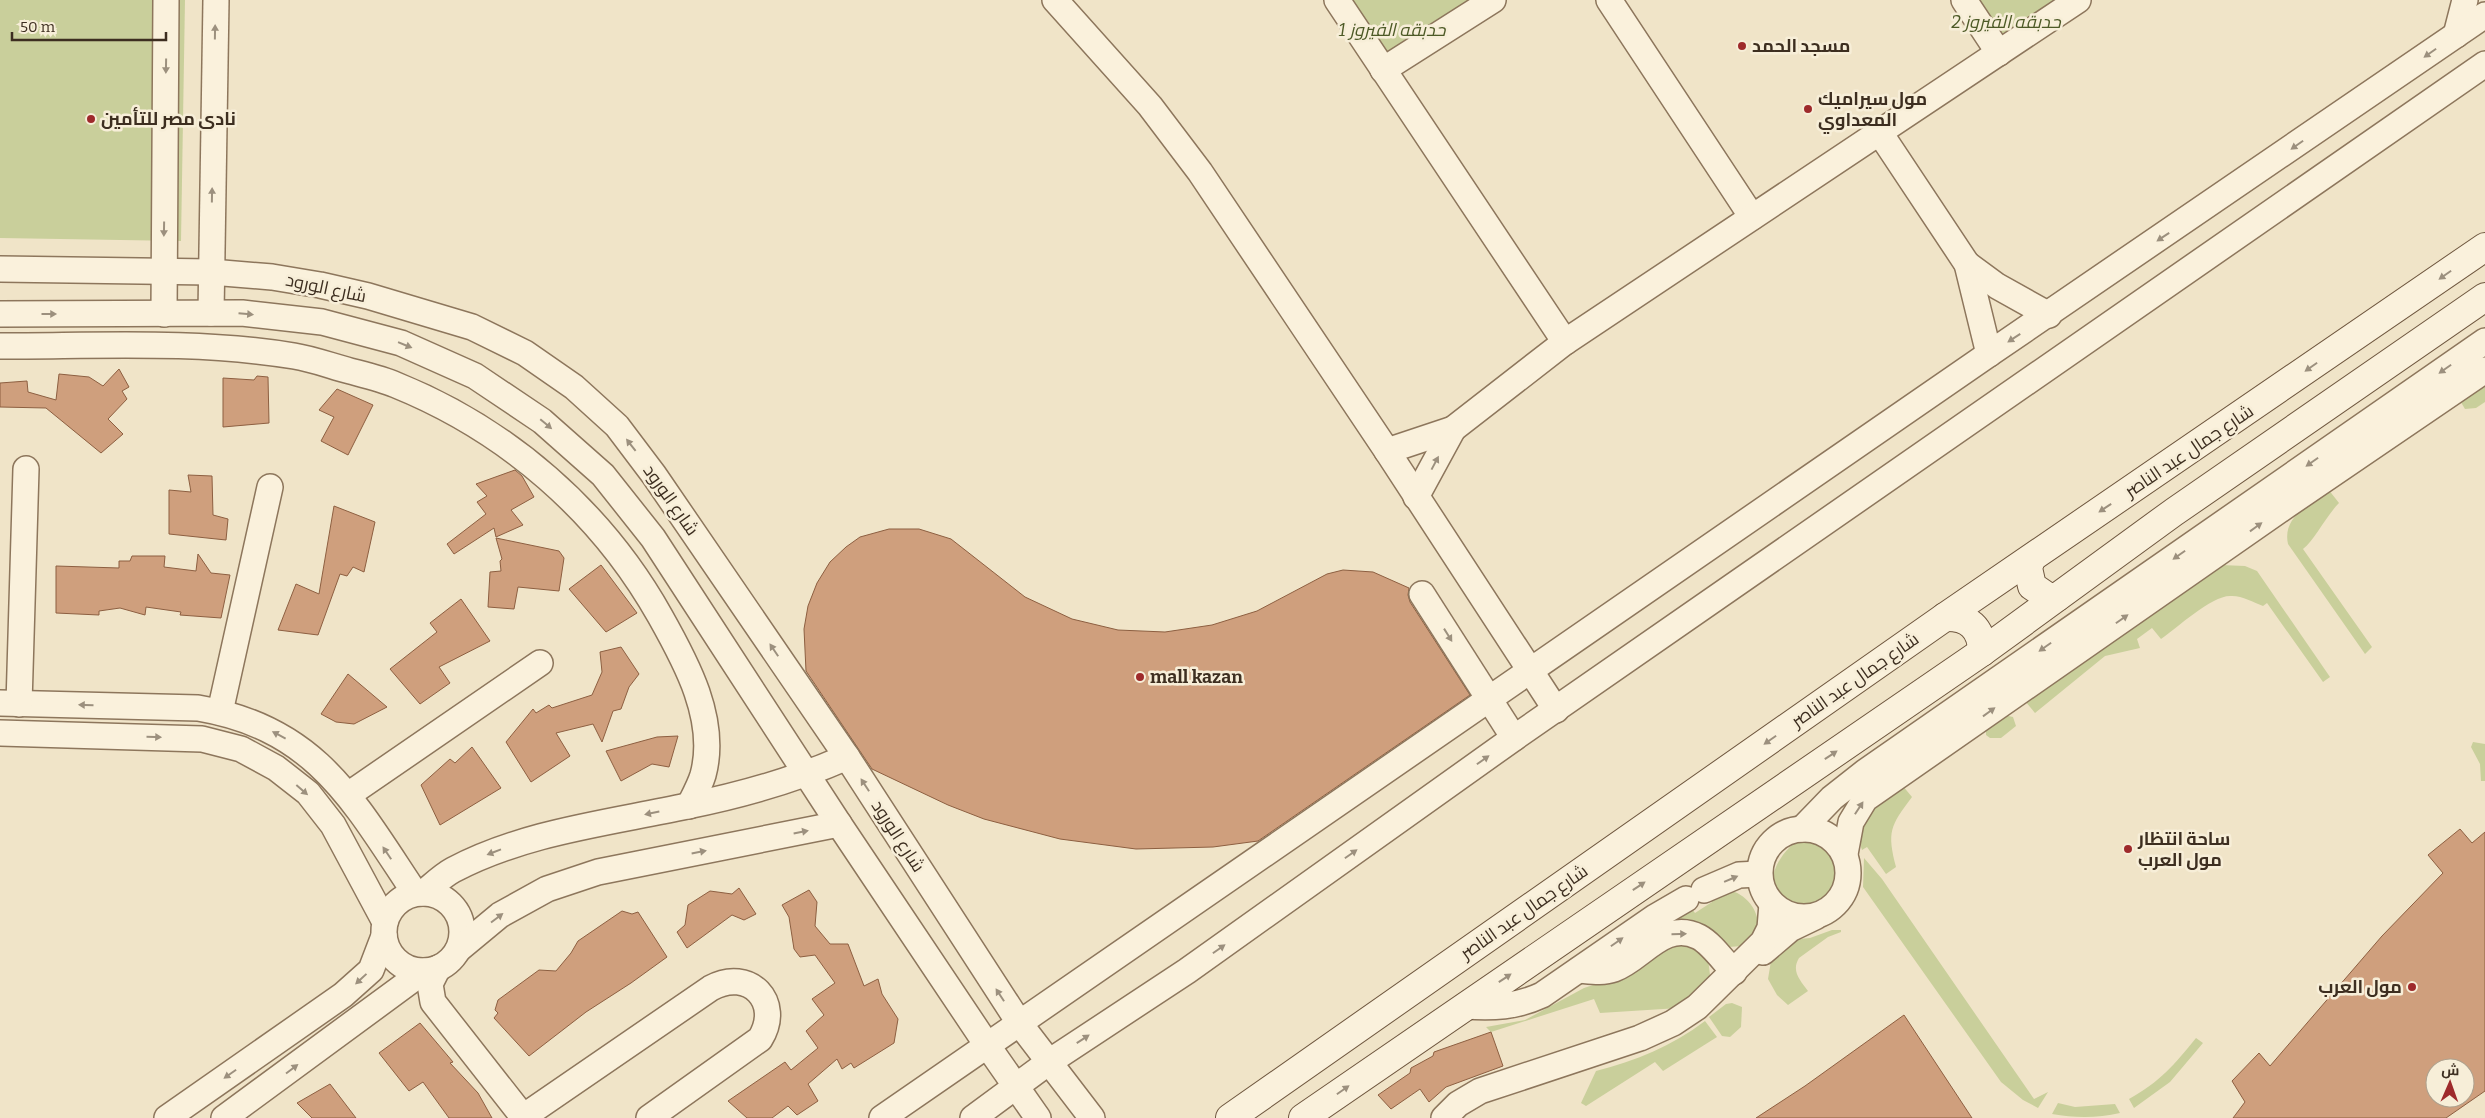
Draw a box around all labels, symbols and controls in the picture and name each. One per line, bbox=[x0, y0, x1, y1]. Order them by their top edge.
scale bar bbox=[12, 10, 166, 42]
park label: حدبقه الفيروز 2 bbox=[1951, 11, 2062, 33]
text: 50 m bbox=[20, 18, 56, 36]
park label: حدبقه الفيروز 1 bbox=[1339, 19, 1447, 41]
one-way arrow bbox=[211, 24, 219, 40]
place label: مسجد الحمد bbox=[1752, 35, 1850, 57]
marker: مسجد الحمد bbox=[1736, 40, 1748, 52]
one-way arrow bbox=[2424, 48, 2437, 58]
one-way arrow bbox=[161, 58, 169, 74]
place label: مول سيراميك المعداوي bbox=[1818, 88, 1927, 134]
marker: مول سيراميك المعداوي bbox=[1802, 103, 1814, 115]
place label: نادى مصر للتأمين bbox=[101, 106, 236, 130]
marker: نادى مصر للتأمين bbox=[85, 113, 97, 125]
one-way arrow bbox=[2290, 140, 2303, 150]
one-way arrow bbox=[208, 186, 216, 202]
one-way arrow bbox=[160, 221, 168, 237]
one-way arrow bbox=[2156, 232, 2169, 242]
street label: شارع الورود bbox=[283, 269, 368, 308]
one-way arrow bbox=[2438, 270, 2452, 280]
one-way arrow bbox=[41, 310, 57, 318]
one-way arrow bbox=[238, 310, 254, 318]
one-way arrow bbox=[2007, 333, 2020, 342]
one-way arrow bbox=[398, 342, 412, 350]
one-way arrow bbox=[2304, 362, 2318, 372]
one-way arrow bbox=[2438, 364, 2452, 374]
street label: شارع جمال عبد الناصر bbox=[2120, 400, 2258, 504]
one-way arrow bbox=[539, 419, 552, 430]
one-way arrow bbox=[626, 439, 637, 452]
one-way arrow bbox=[1431, 456, 1439, 470]
one-way arrow bbox=[2305, 457, 2319, 467]
street label: شارع الورود bbox=[638, 460, 704, 540]
one-way arrow bbox=[2098, 504, 2112, 513]
one-way arrow bbox=[2249, 522, 2262, 532]
one-way arrow bbox=[2172, 550, 2186, 560]
one-way arrow bbox=[2115, 614, 2129, 624]
street label: شارع جمال عبد الناصر bbox=[1786, 628, 1924, 734]
one-way arrow bbox=[1443, 629, 1453, 642]
one-way arrow bbox=[2038, 642, 2052, 652]
one-way arrow bbox=[769, 643, 779, 657]
place label: mall kazan bbox=[1150, 666, 1243, 688]
marker: mall kazan bbox=[1134, 671, 1146, 683]
one-way arrow bbox=[78, 701, 94, 709]
one-way arrow bbox=[1982, 707, 1995, 718]
one-way arrow bbox=[271, 731, 286, 739]
one-way arrow bbox=[146, 733, 162, 741]
one-way arrow bbox=[1763, 735, 1776, 745]
one-way arrow bbox=[1825, 750, 1838, 760]
one-way arrow bbox=[1476, 755, 1490, 765]
one-way arrow bbox=[860, 778, 869, 791]
one-way arrow bbox=[296, 784, 309, 795]
street label: شارع الورود bbox=[866, 796, 930, 877]
one-way arrow bbox=[1854, 801, 1863, 815]
one-way arrow bbox=[643, 810, 659, 818]
one-way arrow bbox=[793, 827, 809, 835]
place label: ساحة انتظار مول العرب bbox=[2137, 828, 2230, 871]
marker: ساحة انتظار مول العرب bbox=[2122, 843, 2134, 855]
one-way arrow bbox=[383, 846, 392, 860]
one-way arrow bbox=[691, 847, 707, 855]
one-way arrow bbox=[486, 848, 501, 856]
one-way arrow bbox=[1344, 849, 1358, 859]
street label: شارع جمال عبد الناصر bbox=[1455, 860, 1593, 966]
one-way arrow bbox=[1724, 874, 1738, 882]
one-way arrow bbox=[1633, 881, 1646, 891]
one-way arrow bbox=[490, 913, 503, 924]
one-way arrow bbox=[1671, 929, 1687, 937]
one-way arrow bbox=[1611, 937, 1624, 947]
one-way arrow bbox=[1212, 944, 1225, 954]
one-way arrow bbox=[356, 973, 368, 985]
one-way arrow bbox=[1498, 973, 1512, 983]
place label: مول العرب bbox=[2318, 976, 2402, 998]
marker: مول العرب bbox=[2406, 981, 2418, 993]
one-way arrow bbox=[996, 988, 1005, 1001]
one-way arrow bbox=[1077, 1034, 1090, 1044]
north arrow bbox=[2425, 1058, 2475, 1108]
text: ش bbox=[2441, 1062, 2460, 1079]
one-way arrow bbox=[285, 1064, 299, 1074]
one-way arrow bbox=[223, 1069, 237, 1079]
one-way arrow bbox=[1336, 1085, 1349, 1095]

